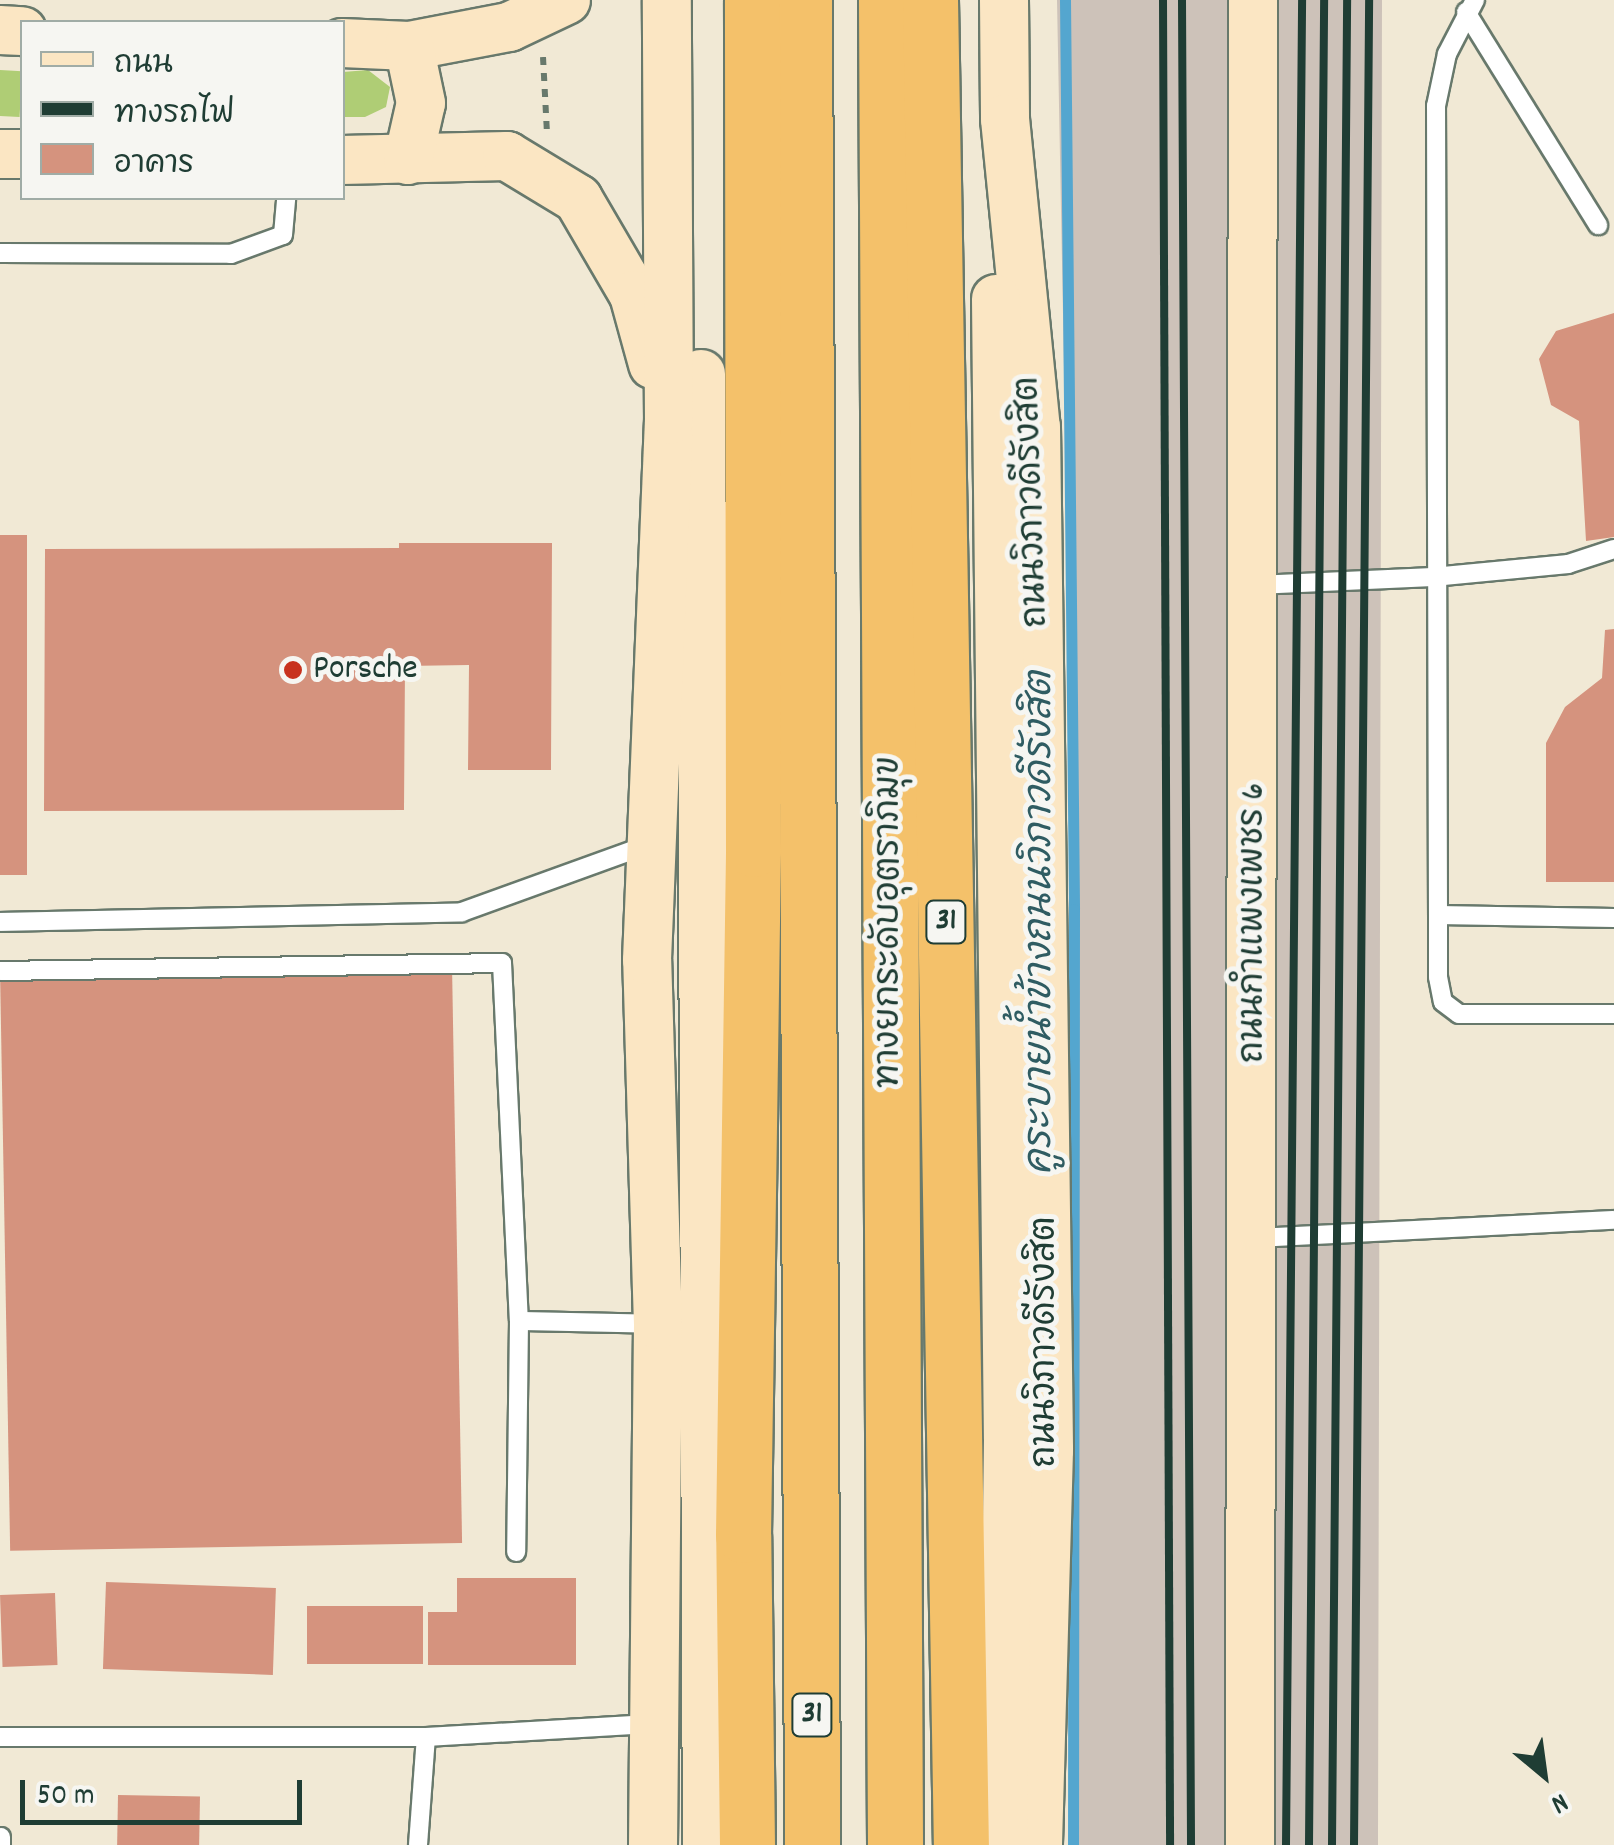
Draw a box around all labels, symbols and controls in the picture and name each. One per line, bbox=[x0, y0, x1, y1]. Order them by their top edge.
legend bbox=[20, 20, 345, 200]
text: ถนน bbox=[114, 45, 173, 88]
text: ทางรถไฟ bbox=[114, 95, 235, 138]
text: อาคาร bbox=[114, 145, 194, 188]
street label: ถนนวิภาวดีรังสิต bbox=[1009, 376, 1059, 628]
place label: Porsche bbox=[313, 649, 418, 691]
marker: Porsche bbox=[282, 659, 304, 681]
water label: คูระบายน้ำข้างถนนวิภาวดีรังสิต bbox=[1020, 671, 1066, 1175]
street label: ทางยกระดับอุตราภิมุข bbox=[870, 756, 912, 1088]
street label: ถนนกำแพงเพชร 6 bbox=[1234, 783, 1276, 1063]
road number: 31 bbox=[924, 895, 968, 949]
street label: ถนนวิภาวดีรังสิต bbox=[1026, 1216, 1068, 1468]
road number: 31 bbox=[790, 1688, 834, 1742]
north arrow bbox=[1494, 1725, 1594, 1825]
scale bar bbox=[25, 1760, 308, 1822]
text: 50 m bbox=[37, 1776, 95, 1819]
text: N bbox=[1543, 1780, 1574, 1822]

